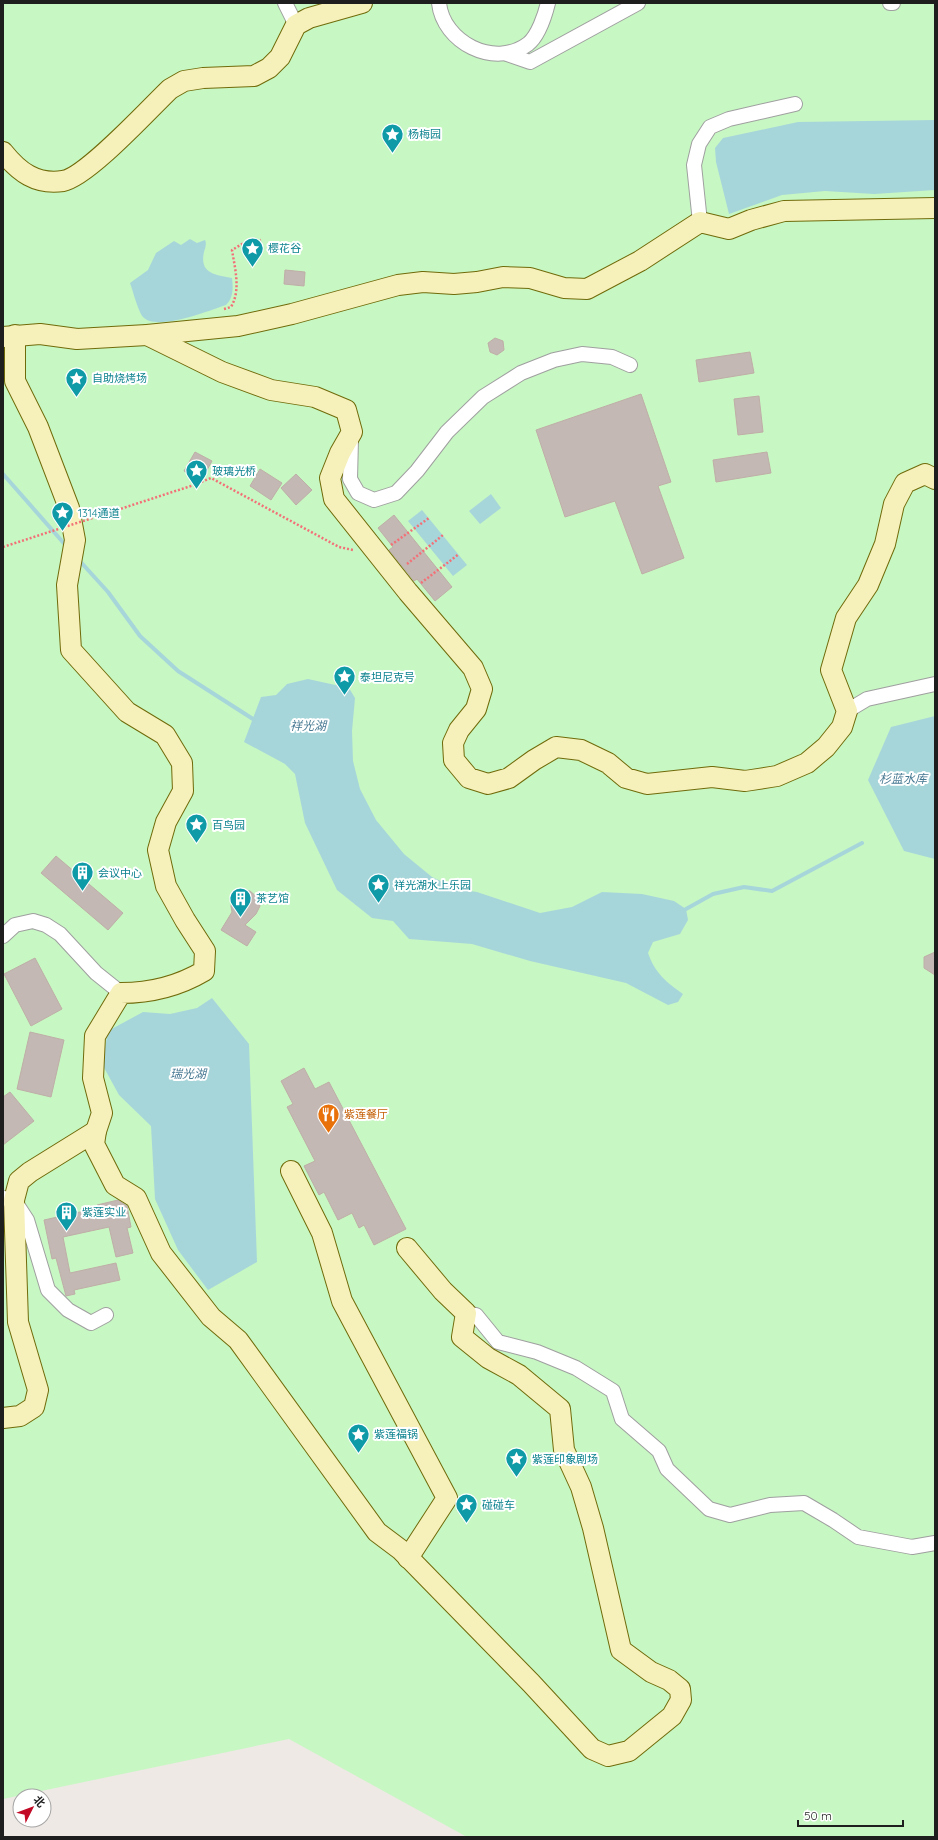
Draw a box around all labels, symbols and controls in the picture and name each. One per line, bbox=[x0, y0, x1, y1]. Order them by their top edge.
place icon: 杨梅园 bbox=[379, 121, 405, 154]
place label: 杨梅园 bbox=[408, 127, 441, 141]
place icon: 樱花谷 bbox=[240, 235, 266, 268]
place label: 樱花谷 bbox=[268, 241, 301, 255]
place icon: 自助烧烤场 bbox=[64, 365, 90, 398]
place label: 自助烧烤场 bbox=[92, 371, 147, 385]
place icon: 玻璃光桥 bbox=[183, 458, 209, 491]
place label: 玻璃光桥 bbox=[212, 464, 256, 478]
place icon: 1314通道 bbox=[50, 500, 76, 533]
place label: 1314通道 bbox=[78, 506, 120, 520]
place icon: 泰坦尼克号 bbox=[331, 664, 357, 697]
place label: 泰坦尼克号 bbox=[360, 670, 415, 684]
water label: 祥光湖 bbox=[290, 718, 328, 733]
water label: 杉蓝水库 bbox=[879, 771, 929, 786]
place icon: 百鸟园 bbox=[183, 812, 209, 845]
place label: 百鸟园 bbox=[212, 818, 245, 832]
building icon: 会议中心 bbox=[69, 860, 95, 893]
place label: 会议中心 bbox=[98, 866, 142, 880]
place icon: 祥光湖水上乐园 bbox=[365, 872, 391, 905]
place label: 祥光湖水上乐园 bbox=[394, 878, 471, 892]
building icon: 茶艺馆 bbox=[227, 885, 253, 918]
place label: 茶艺馆 bbox=[256, 891, 289, 905]
water label: 瑞光湖 bbox=[170, 1066, 208, 1081]
restaurant icon: 紫莲餐厅 bbox=[315, 1101, 341, 1134]
place label: 紫莲餐厅 bbox=[344, 1107, 388, 1121]
building icon: 紫莲实业 bbox=[53, 1199, 79, 1232]
place label: 紫莲实业 bbox=[82, 1205, 126, 1219]
place icon: 紫莲福锅 bbox=[345, 1421, 371, 1454]
place label: 紫莲福锅 bbox=[374, 1427, 418, 1441]
place icon: 紫莲印象剧场 bbox=[503, 1446, 529, 1479]
place label: 紫莲印象剧场 bbox=[532, 1452, 598, 1466]
place icon: 碰碰车 bbox=[454, 1492, 480, 1525]
place label: 碰碰车 bbox=[482, 1498, 515, 1512]
north arrow bbox=[12, 1788, 52, 1828]
text: 北 bbox=[31, 1793, 48, 1810]
scale bar bbox=[798, 1802, 903, 1828]
text: 50 m bbox=[804, 1808, 832, 1823]

